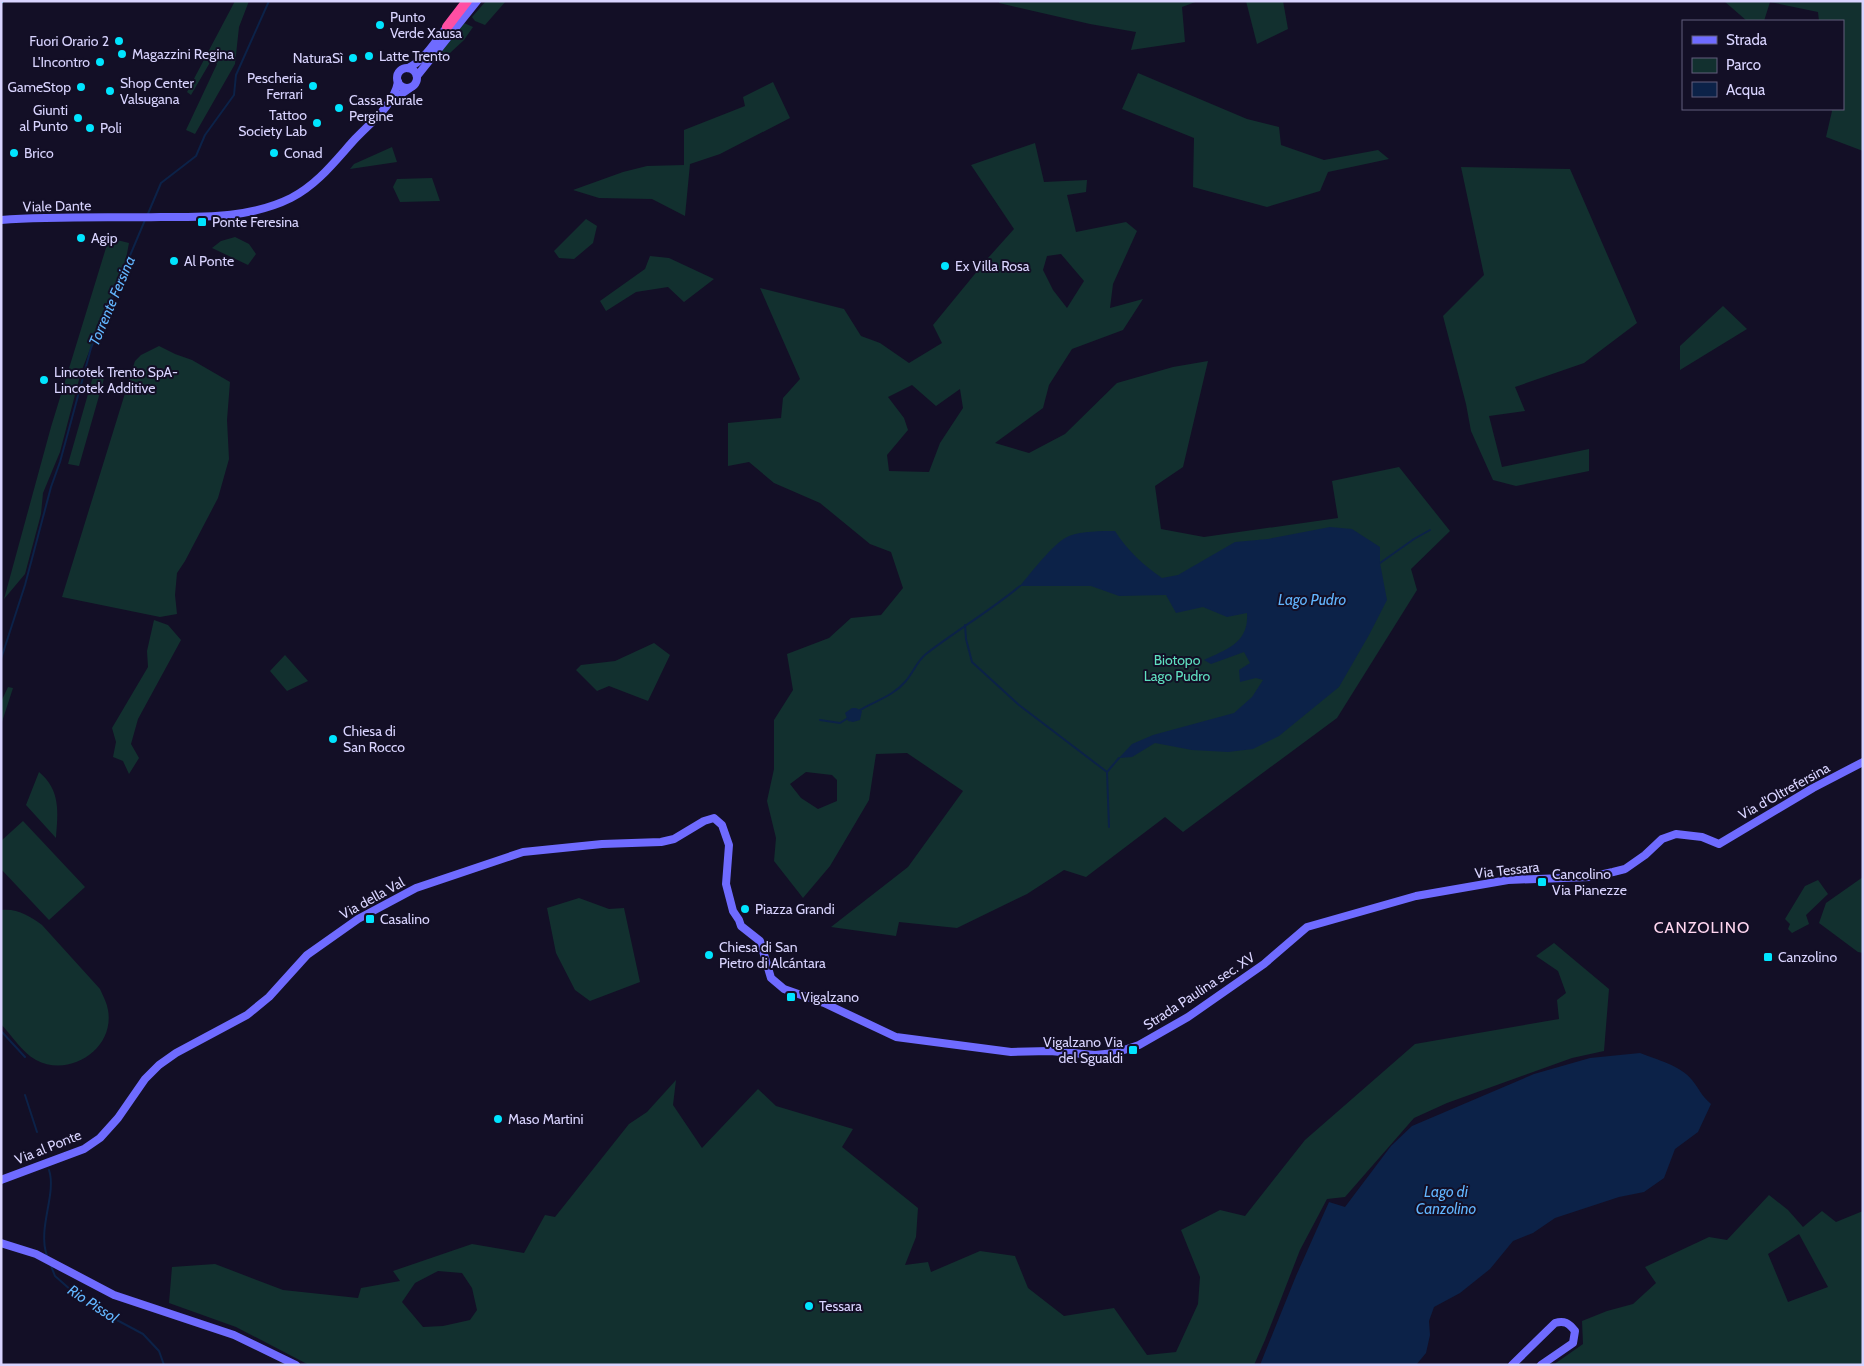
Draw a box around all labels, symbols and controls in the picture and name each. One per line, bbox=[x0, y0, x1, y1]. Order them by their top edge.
place label: Punto Verde Xausa bbox=[390, 8, 462, 42]
marker: Punto Verde Xausa bbox=[374, 19, 386, 31]
legend bbox=[1682, 20, 1844, 110]
text: Strada bbox=[1726, 31, 1768, 49]
place label: Fuori Orario 2 bbox=[29, 32, 109, 50]
marker: Fuori Orario 2 bbox=[113, 35, 125, 47]
place label: Magazzini Regina bbox=[132, 45, 234, 63]
place label: Latte Trento bbox=[379, 47, 450, 65]
marker: Magazzini Regina bbox=[116, 48, 128, 60]
place label: NaturaSì bbox=[293, 49, 343, 67]
marker: Latte Trento bbox=[363, 50, 375, 62]
marker: NaturaSì bbox=[347, 52, 359, 64]
place label: L'Incontro bbox=[32, 53, 90, 71]
marker: L'Incontro bbox=[94, 56, 106, 68]
text: Parco bbox=[1726, 56, 1761, 74]
place label: Pescheria Ferrari bbox=[247, 69, 303, 103]
place label: Shop Center Valsugana bbox=[120, 74, 194, 108]
place label: GameStop bbox=[8, 78, 71, 96]
marker: Pescheria Ferrari bbox=[307, 80, 319, 92]
marker: GameStop bbox=[75, 81, 87, 93]
text: Acqua bbox=[1726, 81, 1766, 99]
marker: Shop Center Valsugana bbox=[104, 85, 116, 97]
place label: Cassa Rurale Pergine bbox=[349, 91, 423, 125]
place label: Giunti al Punto bbox=[19, 101, 68, 135]
marker: Cassa Rurale Pergine bbox=[333, 102, 345, 114]
place label: Tattoo Society Lab bbox=[238, 106, 307, 140]
marker: Giunti al Punto bbox=[72, 112, 84, 124]
marker: Tattoo Society Lab bbox=[311, 117, 323, 129]
place label: Poli bbox=[100, 119, 122, 137]
marker: Poli bbox=[84, 122, 96, 134]
place label: Brico bbox=[24, 144, 54, 162]
place label: Conad bbox=[284, 144, 322, 162]
marker: Brico bbox=[8, 147, 20, 159]
marker: Conad bbox=[268, 147, 280, 159]
street label: Viale Dante bbox=[22, 196, 92, 216]
place label: Ponte Feresina bbox=[212, 213, 299, 231]
marker: Ponte Feresina bbox=[196, 216, 208, 228]
place label: Agip bbox=[91, 229, 118, 247]
marker: Agip bbox=[75, 232, 87, 244]
place label: Al Ponte bbox=[184, 252, 234, 270]
water label: Torrente Fersina bbox=[85, 253, 139, 349]
marker: Al Ponte bbox=[168, 255, 180, 267]
place label: Ex Villa Rosa bbox=[955, 257, 1030, 275]
marker: Ex Villa Rosa bbox=[939, 260, 951, 272]
place label: Lincotek Trento SpA- Lincotek Additive bbox=[54, 363, 178, 397]
marker: Lincotek Trento SpA- Lincotek Additive bbox=[38, 374, 50, 386]
water label: Lago Pudro bbox=[1278, 591, 1346, 609]
park label: Biotopo Lago Pudro bbox=[1144, 651, 1211, 685]
place label: Chiesa di San Rocco bbox=[343, 722, 405, 756]
marker: Chiesa di San Rocco bbox=[327, 733, 339, 745]
street label: Via d'Oltrefersina bbox=[1735, 758, 1833, 824]
street label: Via Tessara bbox=[1474, 858, 1540, 882]
place label: Cancolino Via Pianezze bbox=[1552, 865, 1627, 899]
street label: Via della Val bbox=[336, 872, 408, 923]
marker: Cancolino Via Pianezze bbox=[1536, 876, 1548, 888]
place label: Piazza Grandi bbox=[755, 900, 835, 918]
marker: Piazza Grandi bbox=[739, 903, 751, 915]
place label: Casalino bbox=[380, 910, 430, 928]
marker: Casalino bbox=[364, 913, 376, 925]
district label: CANZOLINO bbox=[1654, 918, 1750, 937]
place label: Chiesa di San Pietro di Alcántara bbox=[719, 938, 826, 972]
street label: Strada Paulina sec. XV bbox=[1140, 948, 1259, 1034]
place label: Canzolino bbox=[1778, 948, 1837, 966]
marker: Chiesa di San Pietro di Alcántara bbox=[703, 949, 715, 961]
marker: Canzolino bbox=[1762, 951, 1774, 963]
place label: Vigalzano bbox=[801, 988, 859, 1006]
marker: Vigalzano bbox=[785, 991, 797, 1003]
place label: Vigalzano Via del Sgualdi bbox=[1043, 1033, 1123, 1067]
marker: Vigalzano Via del Sgualdi bbox=[1127, 1044, 1139, 1056]
place label: Maso Martini bbox=[508, 1110, 584, 1128]
marker: Maso Martini bbox=[492, 1113, 504, 1125]
street label: Via al Ponte bbox=[12, 1125, 84, 1169]
water label: Lago di Canzolino bbox=[1416, 1183, 1477, 1218]
water label: Rio Pissol bbox=[64, 1281, 122, 1327]
place label: Tessara bbox=[819, 1297, 862, 1315]
marker: Tessara bbox=[803, 1300, 815, 1312]

